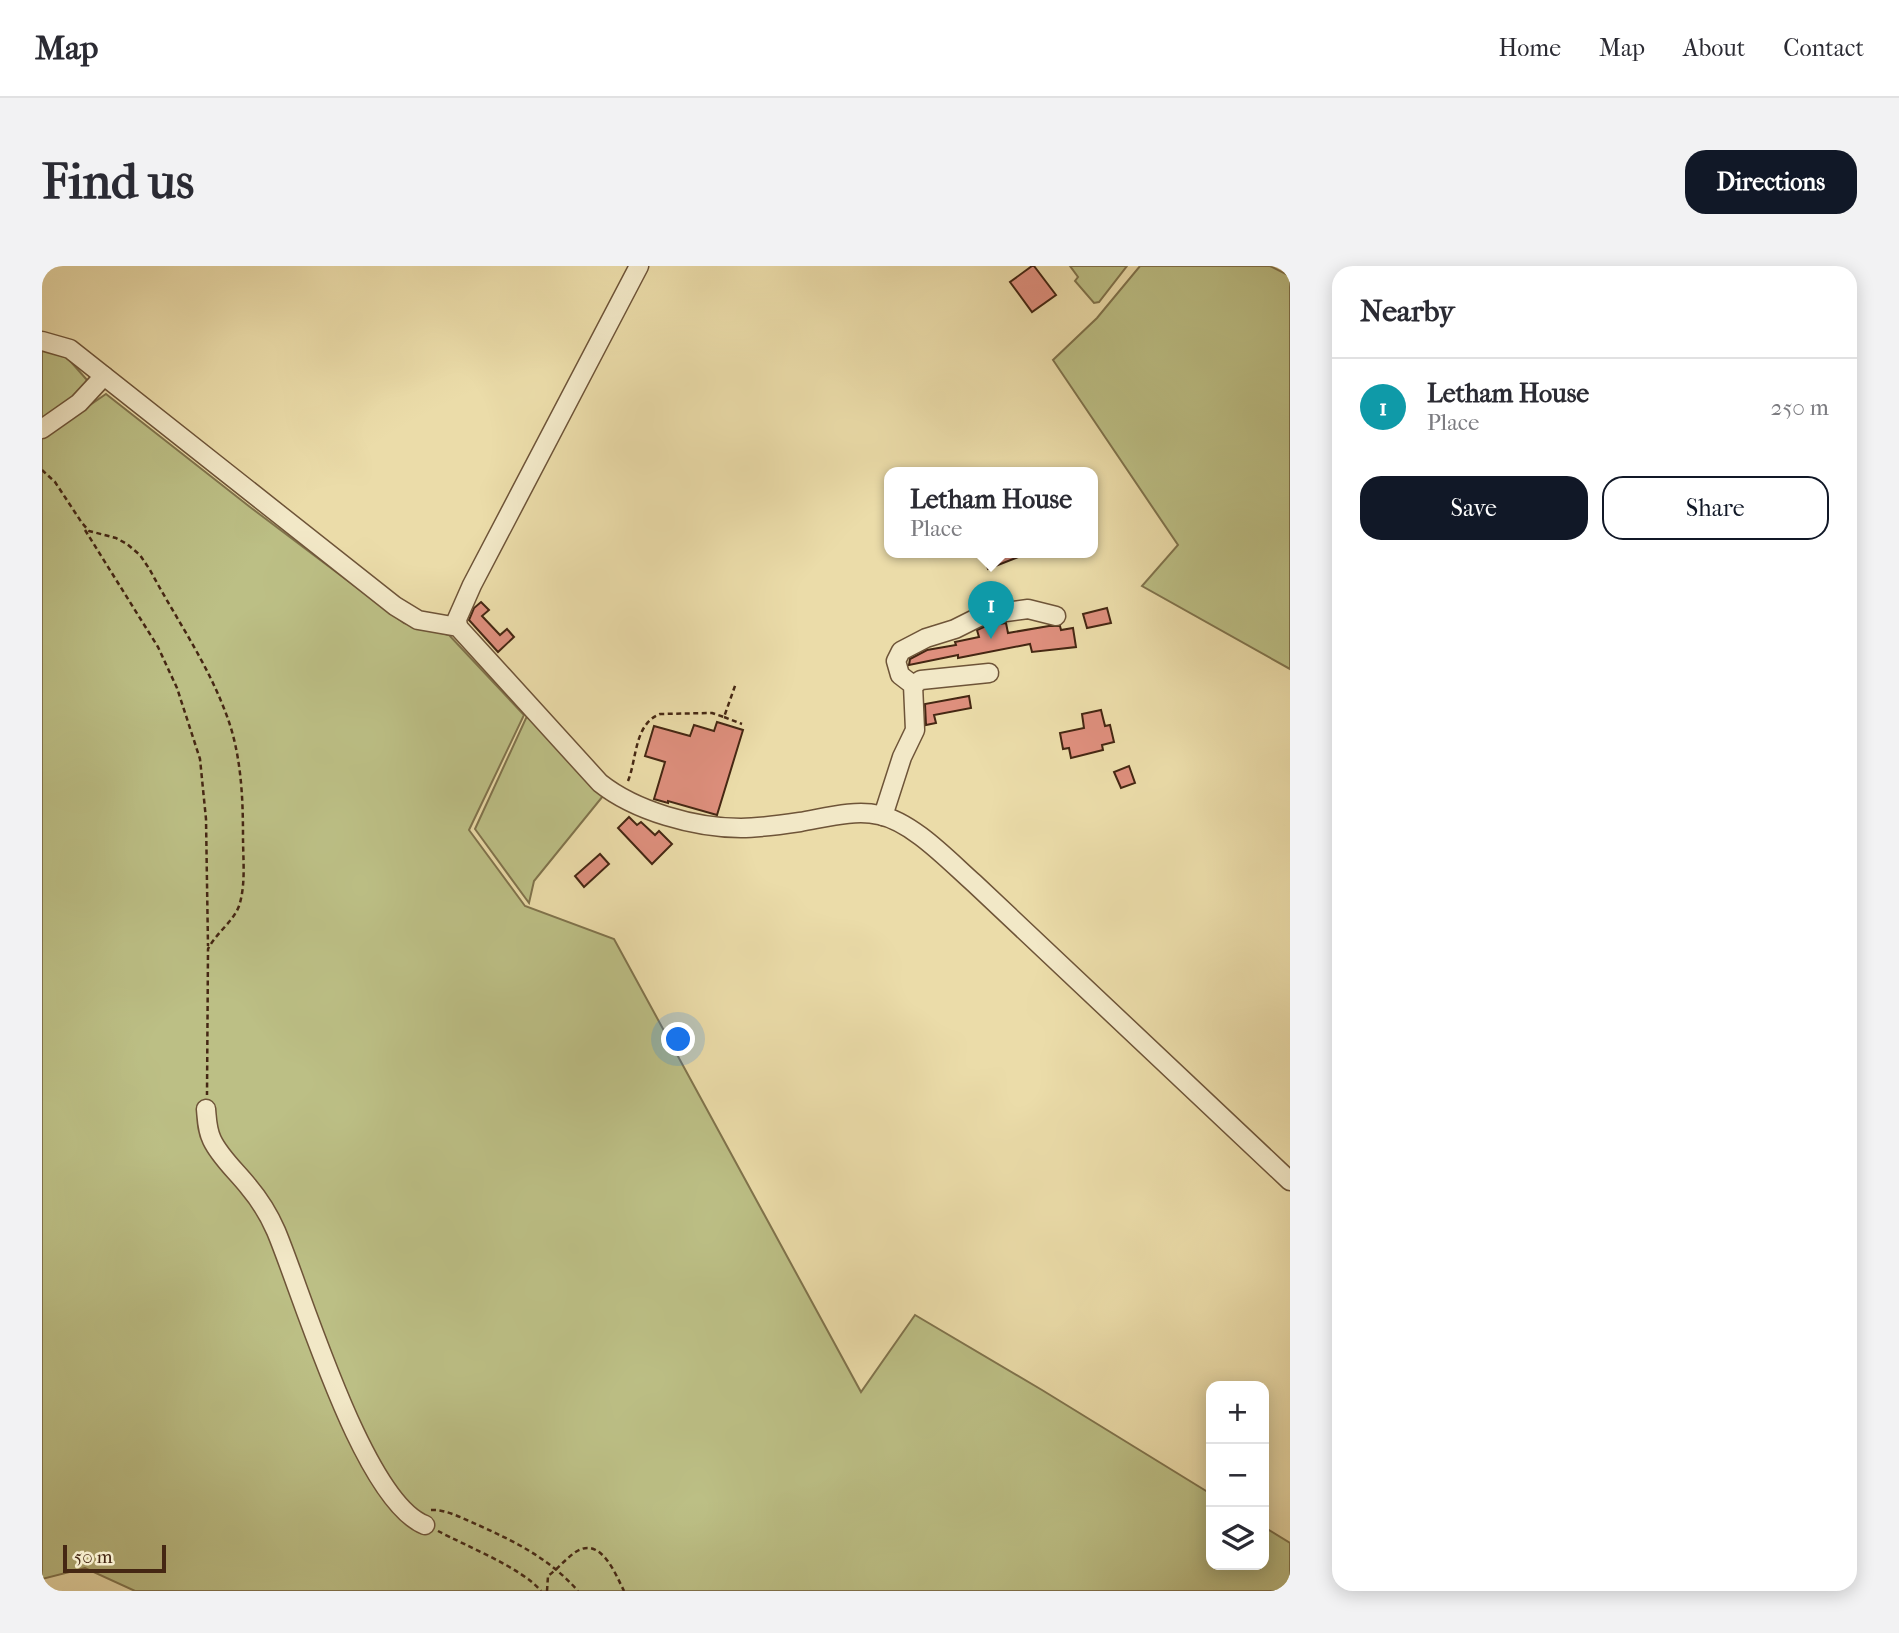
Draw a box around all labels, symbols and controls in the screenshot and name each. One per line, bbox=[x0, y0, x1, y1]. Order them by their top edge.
text: Map bbox=[35, 29, 98, 68]
text: Home bbox=[1499, 34, 1561, 62]
text: Map bbox=[1599, 34, 1645, 62]
text: About bbox=[1683, 34, 1745, 62]
text: Contact bbox=[1783, 34, 1864, 62]
button: Directions bbox=[1685, 150, 1857, 214]
text: Find us bbox=[42, 153, 194, 211]
text: Nearby bbox=[1360, 294, 1455, 329]
text: Letham House bbox=[1427, 378, 1589, 409]
text: 1 bbox=[1379, 394, 1387, 421]
text: 250 m bbox=[1771, 394, 1829, 421]
text: Place bbox=[1427, 409, 1479, 436]
popup bbox=[884, 467, 1098, 558]
button: Save bbox=[1360, 476, 1588, 540]
button: Share bbox=[1602, 476, 1829, 540]
text: Letham House bbox=[910, 484, 1072, 515]
text: Place bbox=[910, 515, 962, 542]
pin: 1 bbox=[968, 581, 1014, 639]
your location bbox=[661, 1022, 695, 1056]
map controls bbox=[1206, 1381, 1269, 1570]
button: + bbox=[1206, 1381, 1269, 1444]
button: − bbox=[1206, 1444, 1269, 1507]
button: layers bbox=[1206, 1507, 1269, 1570]
scale bar bbox=[63, 1542, 166, 1574]
text: 50 m bbox=[74, 1546, 113, 1568]

